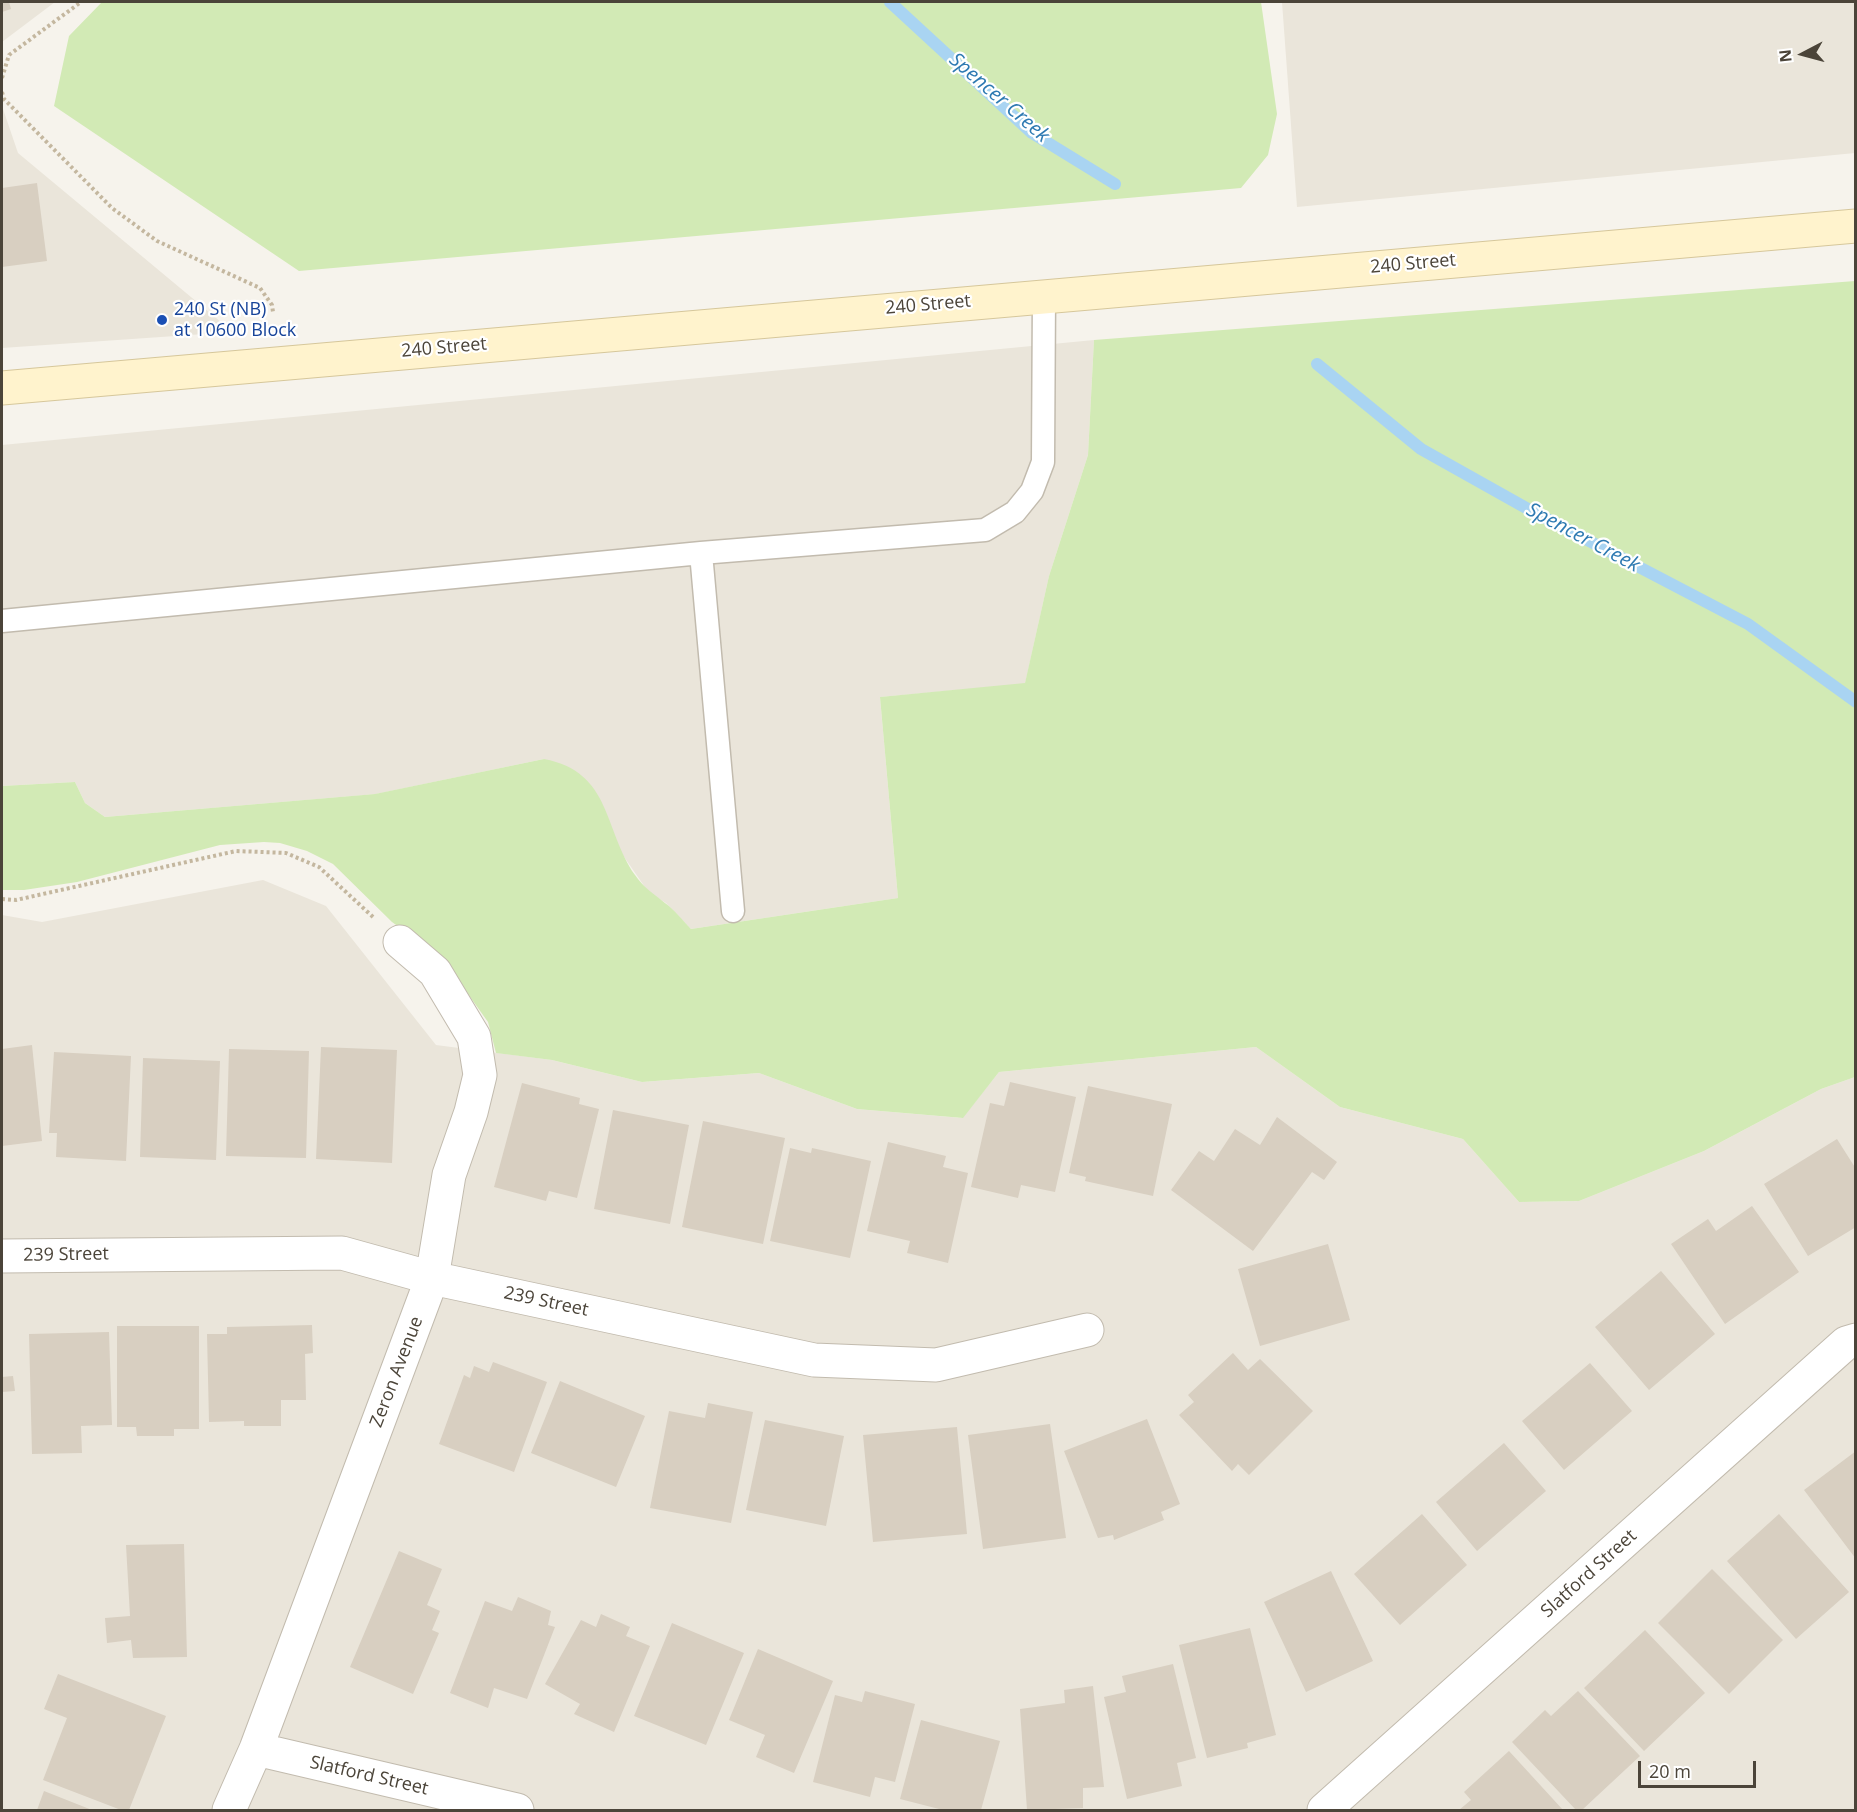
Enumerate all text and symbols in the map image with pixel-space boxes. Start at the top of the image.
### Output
north arrow [1773,24,1833,84]
water label: Spencer Creek [944,48,1054,148]
text: N [1773,48,1797,64]
street label: 240 Street [1369,250,1457,278]
street label: 240 Street [884,291,972,319]
place label: 240 St (NB) at 10600 Block [174,299,296,342]
marker: 240 St (NB) at 10600 Block [155,313,169,327]
street label: 240 Street [400,334,488,362]
water label: Spencer Creek [1522,498,1644,578]
street label: 239 Street [23,1243,109,1267]
street label: 239 Street [502,1283,590,1321]
street label: Zeron Avenue [366,1314,428,1430]
street label: Slatford Street [1537,1525,1641,1623]
scale bar [1641,1749,1760,1787]
street label: Slatford Street [308,1752,430,1800]
text: 20 m [1649,1759,1691,1783]

